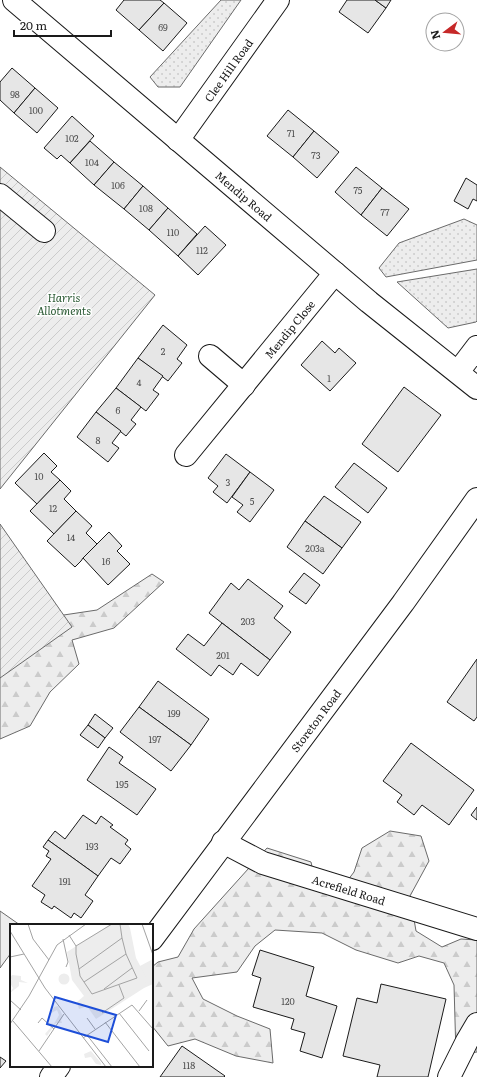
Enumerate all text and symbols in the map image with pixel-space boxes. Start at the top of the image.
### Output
scale bar [14,12,111,38]
north arrow [425,12,465,52]
text: 20 m [20,16,47,34]
house number: 69 [158,20,168,34]
text: N [425,28,443,42]
street label: Clee Hill Road [200,35,256,105]
house number: 98 [10,87,20,101]
house number: 100 [29,103,43,117]
house number: 71 [287,126,295,140]
house number: 102 [65,131,79,145]
house number: 73 [311,148,321,162]
house number: 104 [85,155,99,169]
street label: Mendip Road [212,167,276,225]
house number: 106 [111,178,125,192]
house number: 75 [354,183,363,197]
house number: 108 [139,201,153,215]
house number: 77 [380,205,390,219]
house number: 110 [167,225,179,239]
house number: 112 [196,243,208,257]
park label: Harris Allotments [37,289,91,318]
street label: Mendip Close [261,296,318,361]
house number: 2 [161,344,166,358]
house number: 1 [327,371,331,385]
house number: 4 [137,375,142,389]
house number: 6 [116,403,121,417]
house number: 8 [96,433,101,447]
house number: 10 [35,469,43,483]
house number: 3 [226,475,231,489]
house number: 5 [250,494,255,508]
house number: 12 [49,501,58,515]
house number: 14 [67,530,75,544]
house number: 203a [305,541,325,555]
house number: 16 [102,554,110,568]
house number: 203 [241,614,255,628]
house number: 201 [216,648,230,662]
street label: Storeton Road [287,685,344,755]
house number: 199 [167,706,181,720]
house number: 197 [149,732,162,746]
house number: 195 [116,777,129,791]
house number: 193 [85,839,99,853]
street label: Acrefield Road [310,871,388,908]
house number: 191 [59,874,71,888]
inset map [10,924,153,1067]
house number: 120 [281,994,295,1008]
house number: 118 [183,1058,195,1072]

